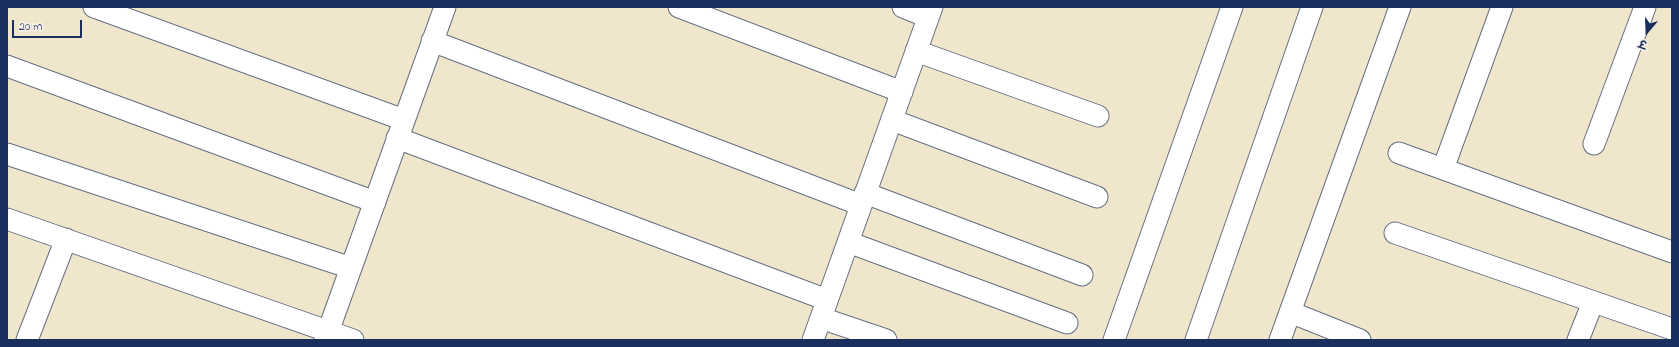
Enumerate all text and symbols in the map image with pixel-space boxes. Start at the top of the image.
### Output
scale bar [14,12,84,38]
north arrow [1627,12,1667,52]
text: 20 m [19,18,42,36]
text: उ [1637,35,1649,52]

